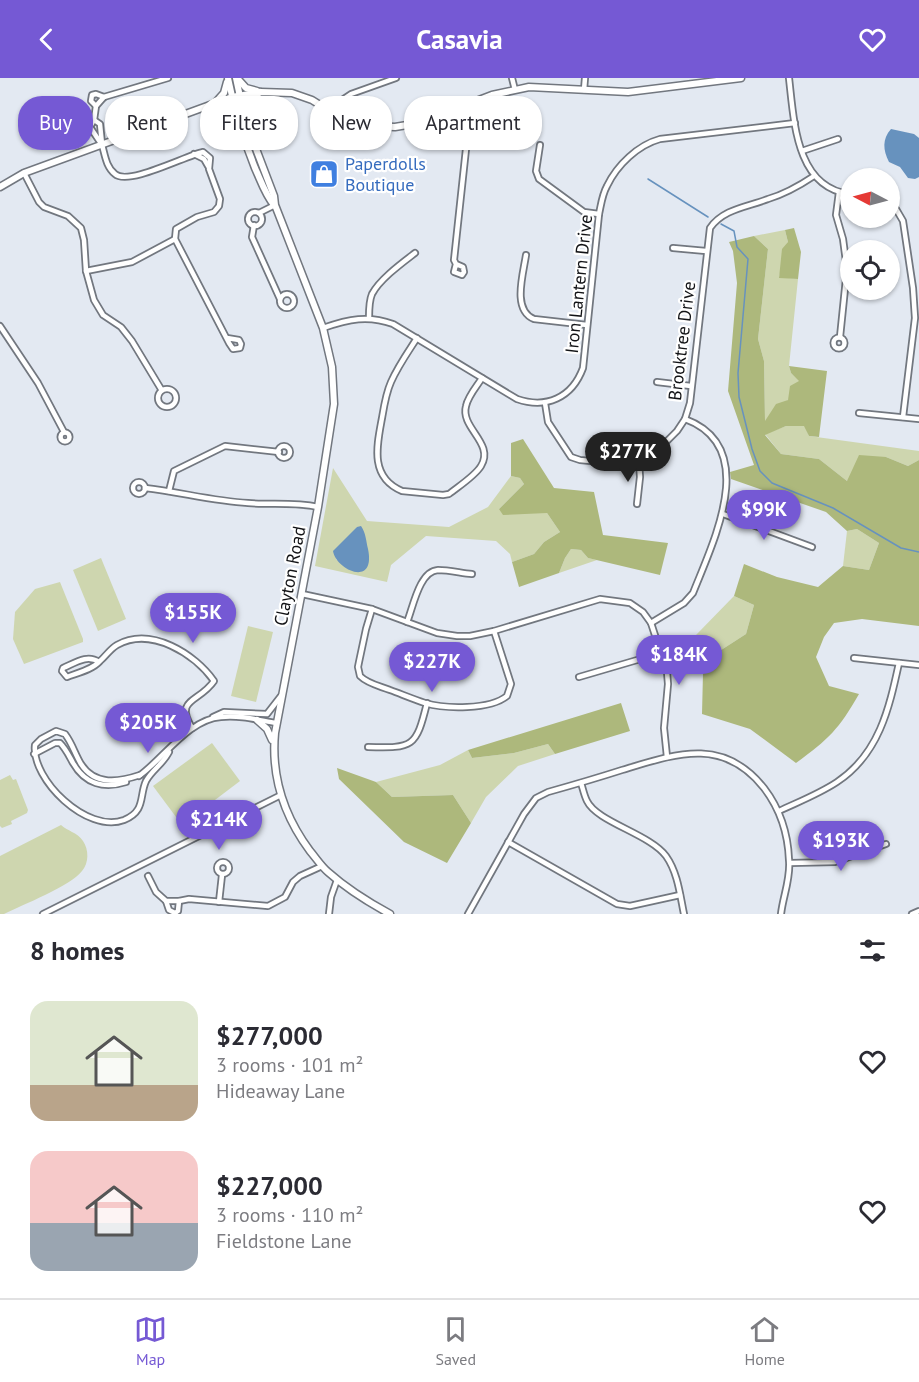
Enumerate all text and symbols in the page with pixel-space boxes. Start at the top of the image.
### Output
text: Casavia [416,22,503,56]
icon: back [30,23,63,56]
icon: heart [856,23,889,56]
chip: Buy [18,96,93,150]
chip: Rent [105,96,188,150]
chip: Filters [200,96,298,150]
chip: New [310,96,392,150]
chip: Apartment [404,96,542,150]
place label: Paperdolls Boutique [345,152,426,196]
shop icon: Paperdolls Boutique [308,158,340,190]
north arrow [840,168,900,228]
map controls [840,168,900,300]
street label: Iron Lantern Drive [560,213,597,355]
button: locate [840,240,900,300]
street label: Brooktree Drive [663,280,700,402]
pin: $277K [586,432,670,483]
text: $277K [599,438,657,464]
pin: $99K [728,490,800,541]
text: $99K [741,496,787,522]
street label: Clayton Road [269,524,310,628]
pin: $155K [151,593,235,644]
text: $155K [164,599,222,625]
pin: $184K [637,635,721,686]
text: $184K [650,641,708,667]
pin: $227K [390,642,474,693]
text: $227K [403,648,461,674]
pin: $205K [106,703,190,754]
text: $205K [119,709,177,735]
pin: $214K [177,800,261,851]
text: $214K [190,806,248,832]
pin: $193K [799,821,883,872]
text: $193K [812,827,870,853]
text: 8 homes [30,934,125,967]
icon: filters [856,934,889,967]
text: $277,000 [216,1019,323,1052]
icon: home [78,1025,150,1097]
icon: heart [856,1045,889,1078]
text: 3 rooms · 101 m² [216,1052,363,1078]
text: Hideaway Lane [216,1078,345,1104]
text: $227,000 [216,1169,323,1202]
icon: home [78,1175,150,1247]
icon: heart [856,1195,889,1228]
text: 3 rooms · 110 m² [216,1202,363,1228]
text: Fieldstone Lane [216,1228,352,1254]
tab: Map [134,1313,167,1369]
tab: Saved [435,1313,476,1369]
tab: Home [744,1313,785,1369]

